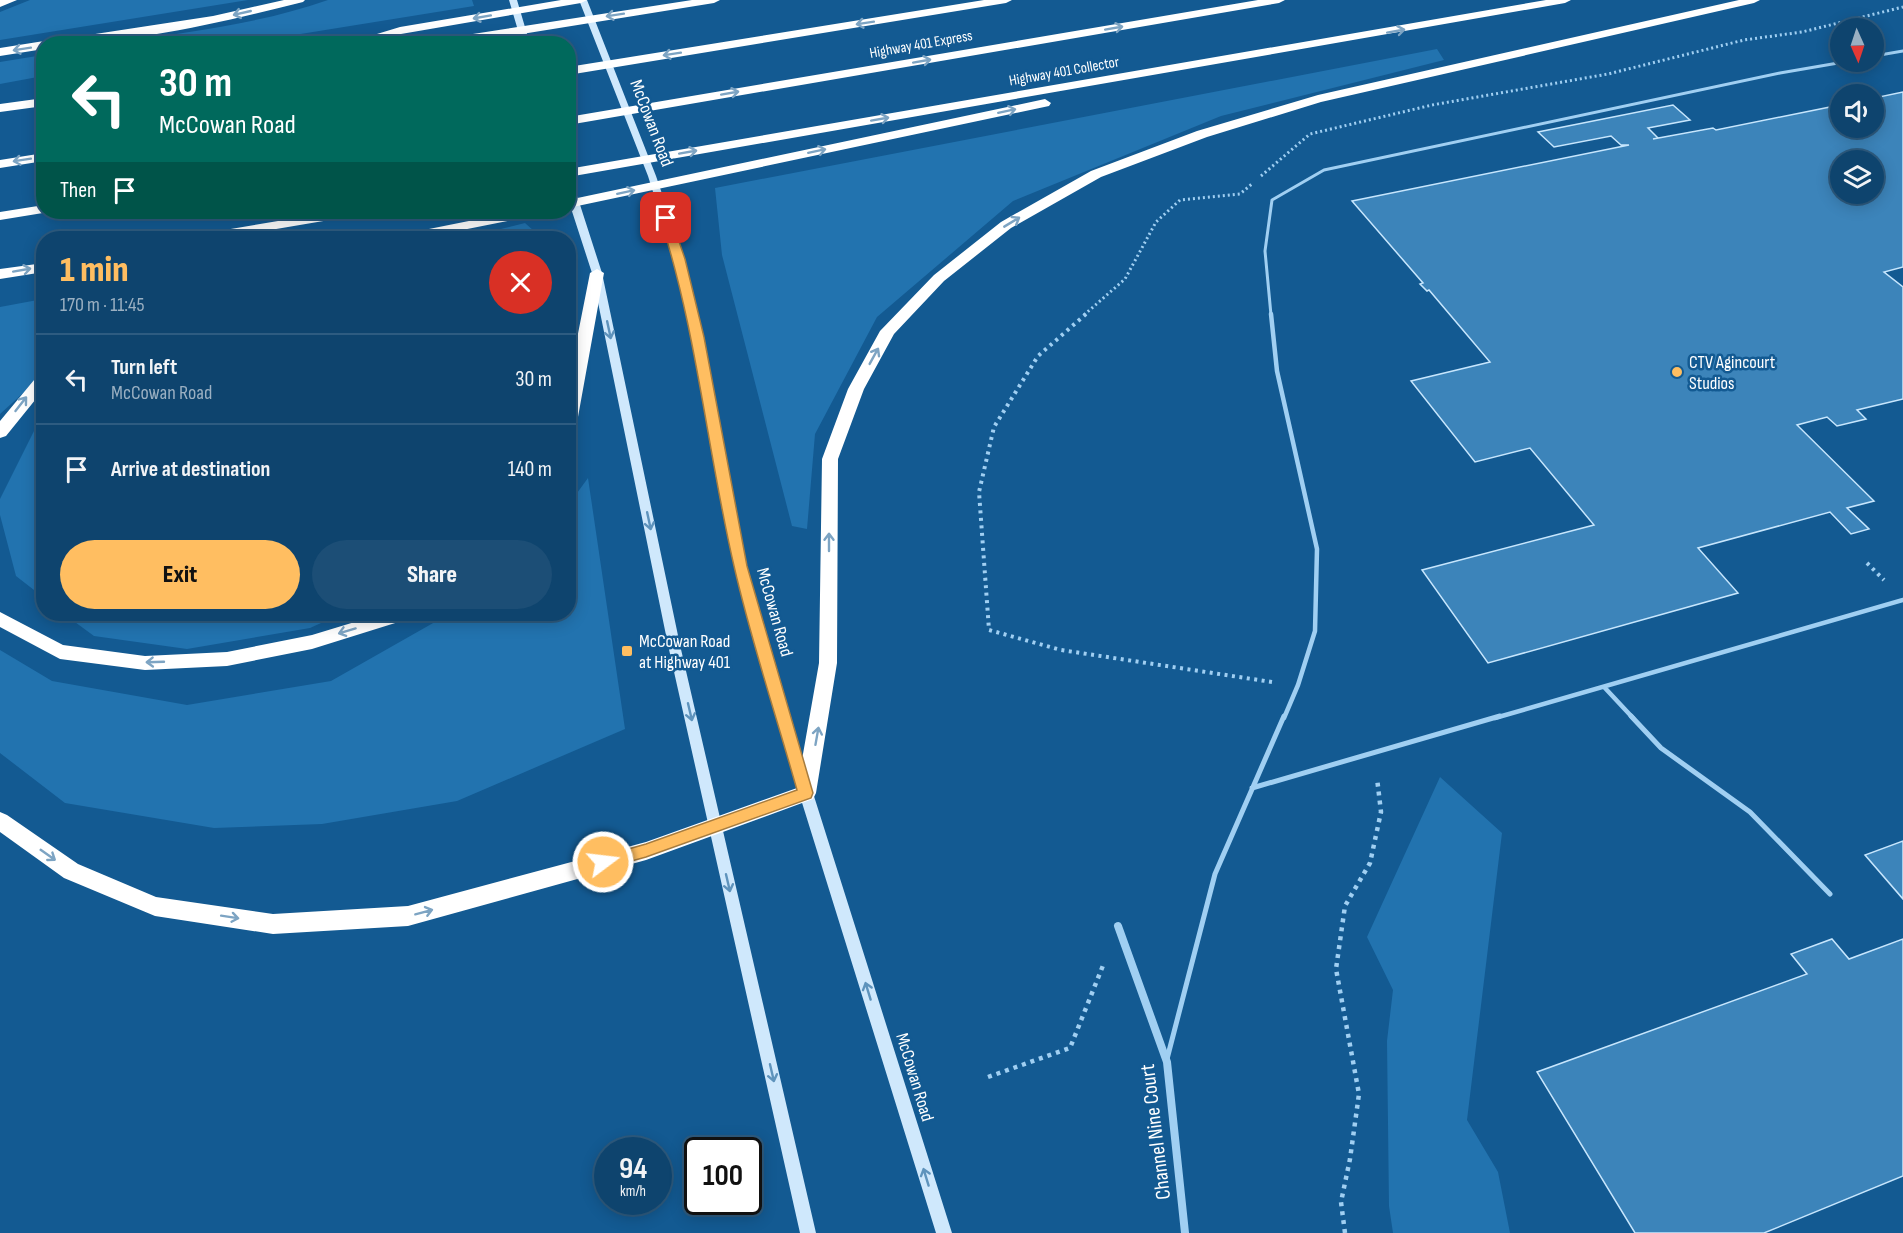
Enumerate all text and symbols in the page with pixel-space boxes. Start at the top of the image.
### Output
one-way arrow [233,8,252,19]
one-way arrow [606,10,625,21]
one-way arrow [473,12,492,23]
one-way arrow [856,17,875,28]
north arrow [1830,18,1884,72]
map controls [1830,18,1884,204]
one-way arrow [1104,22,1124,33]
one-way arrow [1385,25,1405,36]
street label: Highway 401 Express [868,26,974,63]
one-way arrow [12,43,32,54]
one-way arrow [663,49,683,60]
street label: Highway 401 Collector [1008,52,1121,91]
one-way arrow [912,55,931,66]
text: 30 m [159,58,232,109]
icon: left [60,60,138,138]
street label: McCowan Road [625,77,678,170]
button: sound [1830,84,1884,138]
one-way arrow [719,88,739,99]
one-way arrow [997,105,1017,116]
text: McCowan Road [159,109,296,141]
one-way arrow [870,114,890,125]
one-way arrow [807,145,826,157]
one-way arrow [678,146,698,157]
button: layers [1830,150,1884,204]
one-way arrow [12,155,32,166]
icon: arrive [108,174,141,207]
text: Then [60,177,96,204]
one-way arrow [616,185,635,197]
pin [640,192,691,243]
icon: arrive [649,201,682,234]
one-way arrow [1003,215,1020,227]
text: 1 min [60,249,128,292]
button: close [489,251,552,314]
one-way arrow [11,265,31,276]
text: 170 m · 11:45 [60,293,144,317]
one-way arrow [603,321,615,340]
one-way arrow [869,348,880,366]
place label: CTV Agincourt Studios [1689,352,1776,394]
text: Turn left [111,354,177,381]
icon: left [60,363,93,396]
marker: CTV Agincourt Studios [1670,365,1684,379]
text: 30 m [515,366,552,393]
text: McCowan Road [111,381,212,405]
one-way arrow [15,397,28,413]
icon: arrive [60,453,93,486]
text: Arrive at destination [111,456,270,483]
text: 140 m [508,456,552,483]
one-way arrow [643,512,655,531]
one-way arrow [823,532,835,552]
button: Exit [60,540,300,609]
button: Share [312,540,552,609]
street label: McCowan Road [752,565,797,659]
one-way arrow [338,626,357,637]
place label: McCowan Road at Highway 401 [639,631,731,673]
marker: McCowan Road at Highway 401 [620,644,634,658]
one-way arrow [146,657,166,668]
one-way arrow [684,702,696,721]
one-way arrow [812,727,823,746]
position arrow [571,830,635,894]
one-way arrow [39,849,55,861]
one-way arrow [723,873,735,892]
one-way arrow [414,905,433,917]
one-way arrow [220,912,239,923]
one-way arrow [862,982,873,1001]
street label: McCowan Road [891,1030,938,1124]
one-way arrow [766,1063,778,1082]
street label: Channel Nine Court [1135,1063,1176,1201]
speed limit sign: 100 [684,1137,762,1215]
text: 94 [619,1151,647,1187]
one-way arrow [920,1168,931,1187]
text: km/h [620,1182,646,1201]

